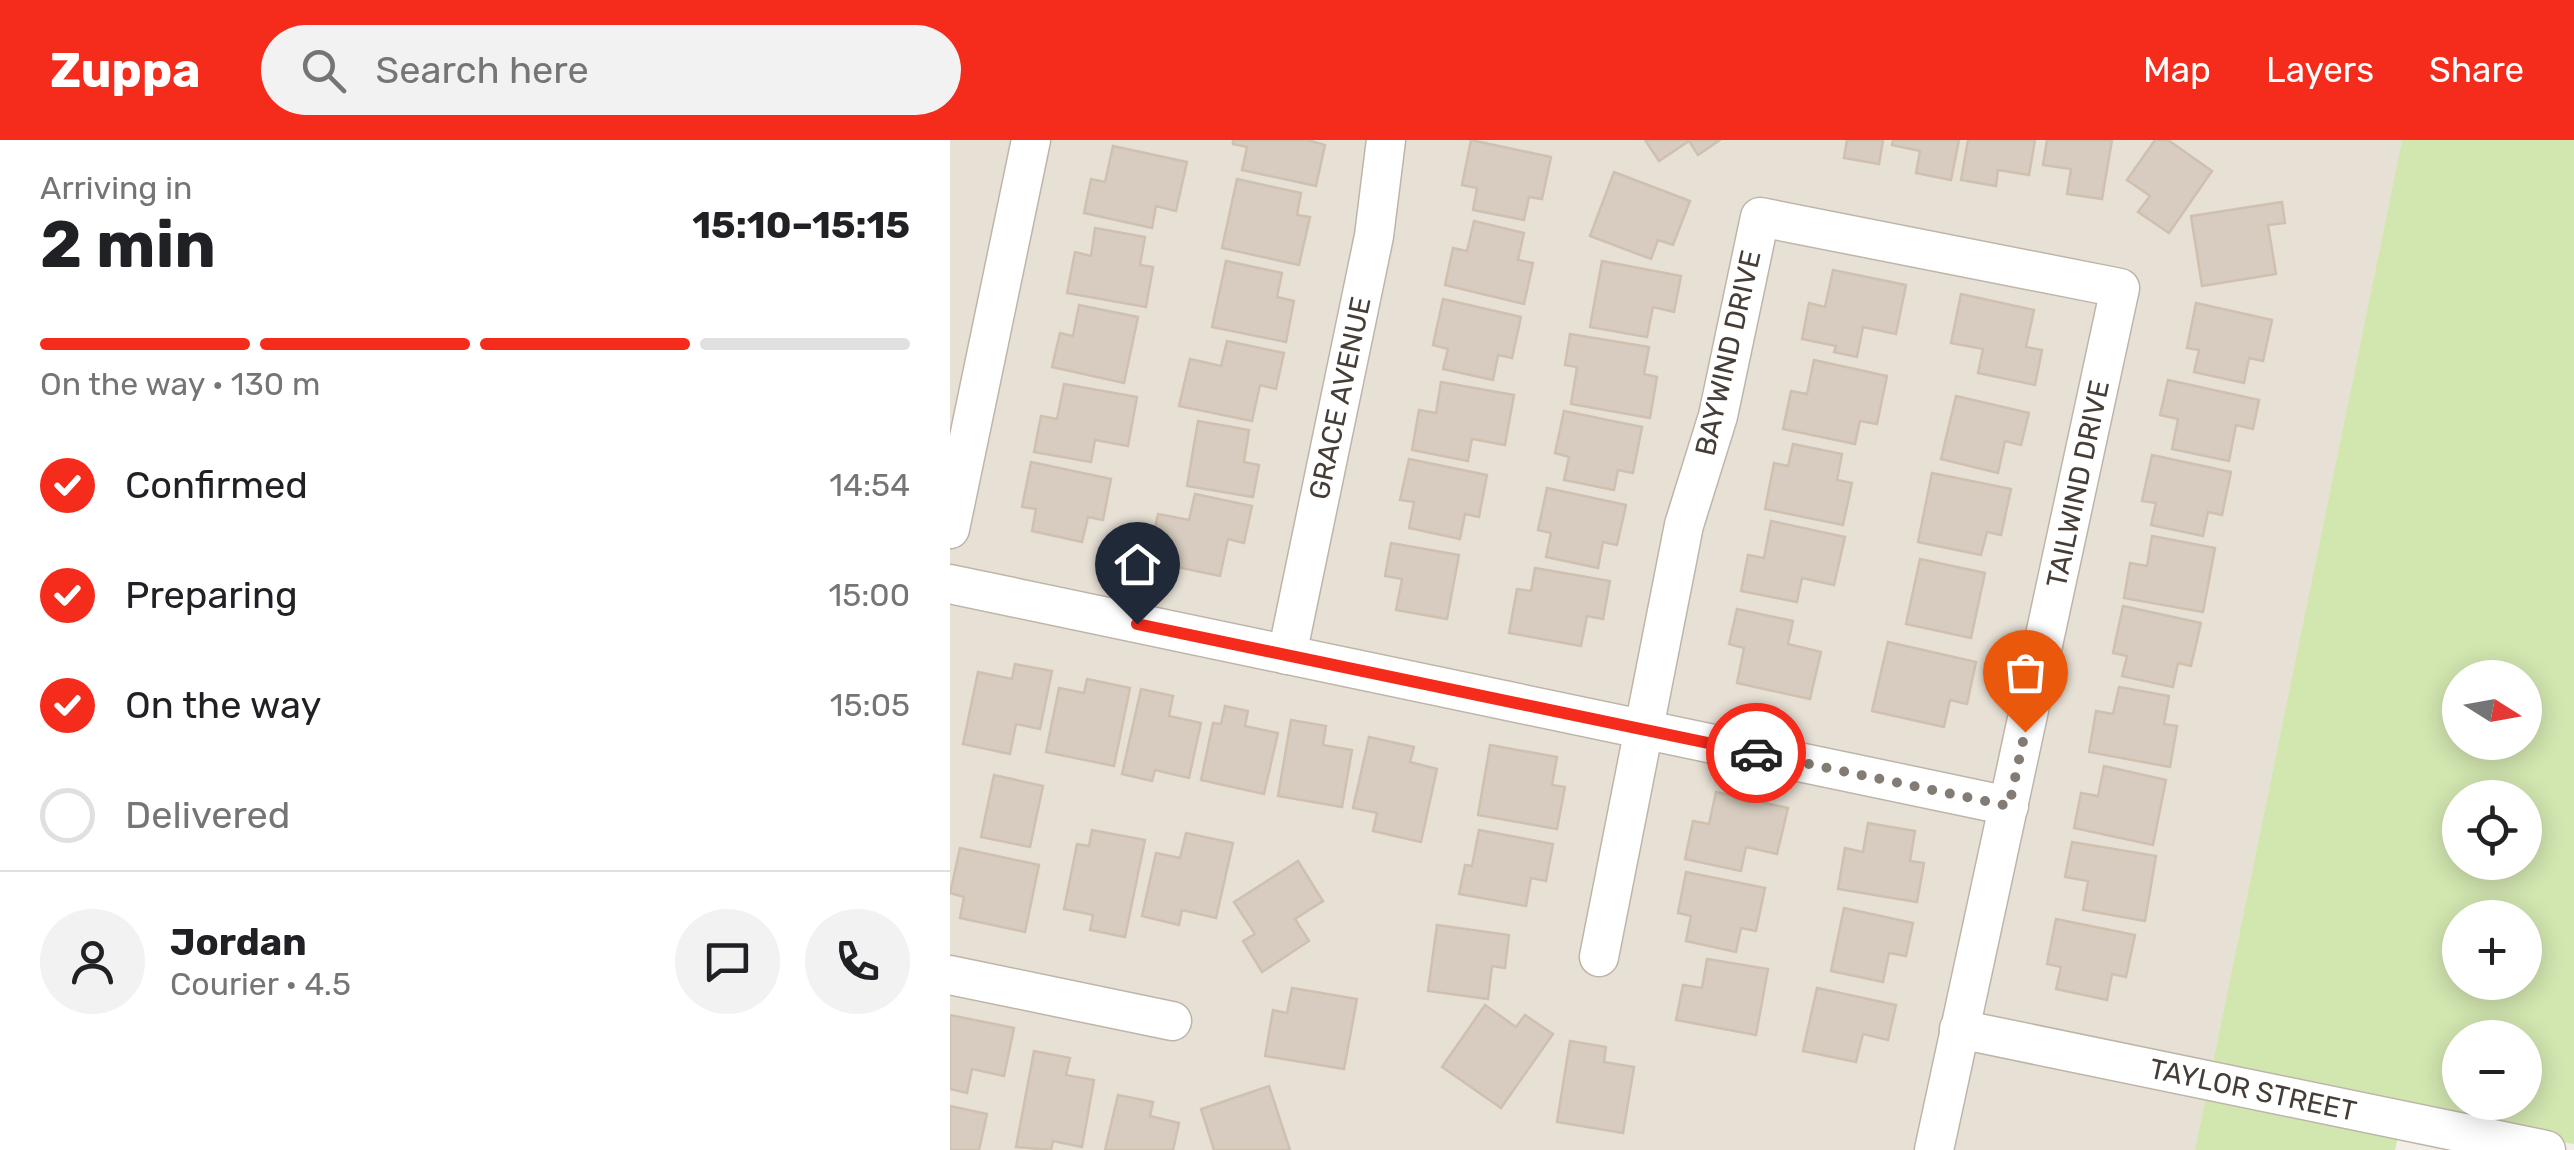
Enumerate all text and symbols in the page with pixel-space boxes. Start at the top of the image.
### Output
search box [261,25,961,115]
text: Zuppa [50,42,201,99]
icon: search [296,43,351,98]
text: Search here [376,47,589,93]
text: Map [2143,49,2211,91]
text: Layers [2266,49,2374,91]
text: Share [2429,49,2524,91]
text: Arriving in [40,169,192,207]
text: 15:10–15:15 [692,202,910,248]
text: 2 min [40,206,216,283]
street label: BAYWIND DRIVE [1688,247,1768,459]
street label: GRACE AVENUE [1302,294,1378,502]
text: On the way · 130 m [40,365,320,403]
street label: TAILWIND DRIVE [2040,377,2116,591]
icon: check [40,458,95,513]
text: Confirmed [125,462,308,508]
text: 14:54 [829,466,910,504]
pin [1095,522,1180,625]
icon: home [1110,537,1165,592]
icon: check [40,568,95,623]
text: Preparing [125,572,298,618]
text: 15:00 [828,576,910,614]
pin [1983,630,2068,733]
icon: bag [1998,645,2053,700]
north arrow [2442,660,2542,760]
map controls [2442,660,2542,1120]
icon: check [40,678,95,733]
text: On the way [125,682,321,728]
text: 15:05 [830,686,910,724]
courier [1706,703,1806,803]
icon: car [1729,726,1784,781]
button: locate [2442,780,2542,880]
text: Delivered [125,792,290,838]
button: + [2442,900,2542,1000]
button: person [40,909,145,1014]
button: chat [675,909,780,1014]
button: phone [805,909,910,1014]
text: Jordan [170,919,307,965]
text: Courier · 4.5 [170,965,351,1003]
button: − [2442,1020,2542,1120]
street label: TAYLOR STREET [2147,1052,2359,1128]

